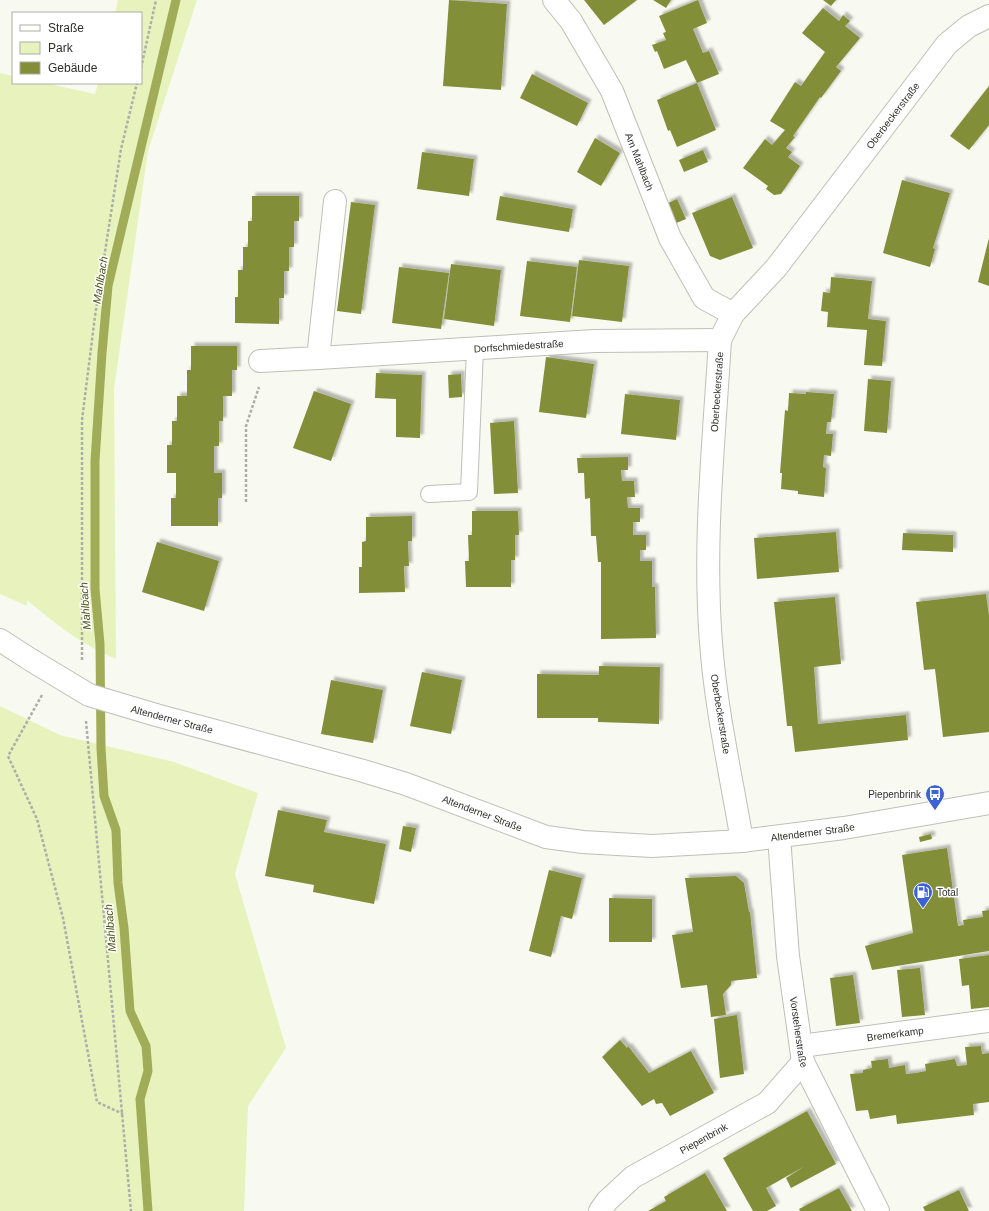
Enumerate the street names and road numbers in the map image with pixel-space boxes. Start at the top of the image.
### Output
street label: Oberbeckerstraße [864,80,922,151]
street label: Am Mahlbach [623,131,656,192]
street label: Dorfschmiedestraße [473,338,564,354]
street label: Oberbeckerstraße [709,351,725,432]
street label: Oberbeckerstraße [709,673,732,755]
street label: Altenderner Straße [130,703,215,736]
street label: Altenderner Straße [441,793,524,834]
street label: Altenderner Straße [770,821,856,843]
street label: Vorsteherstraße [788,996,810,1070]
street label: Bremerkamp [866,1025,925,1043]
street label: Piepenbrink [678,1120,730,1156]

